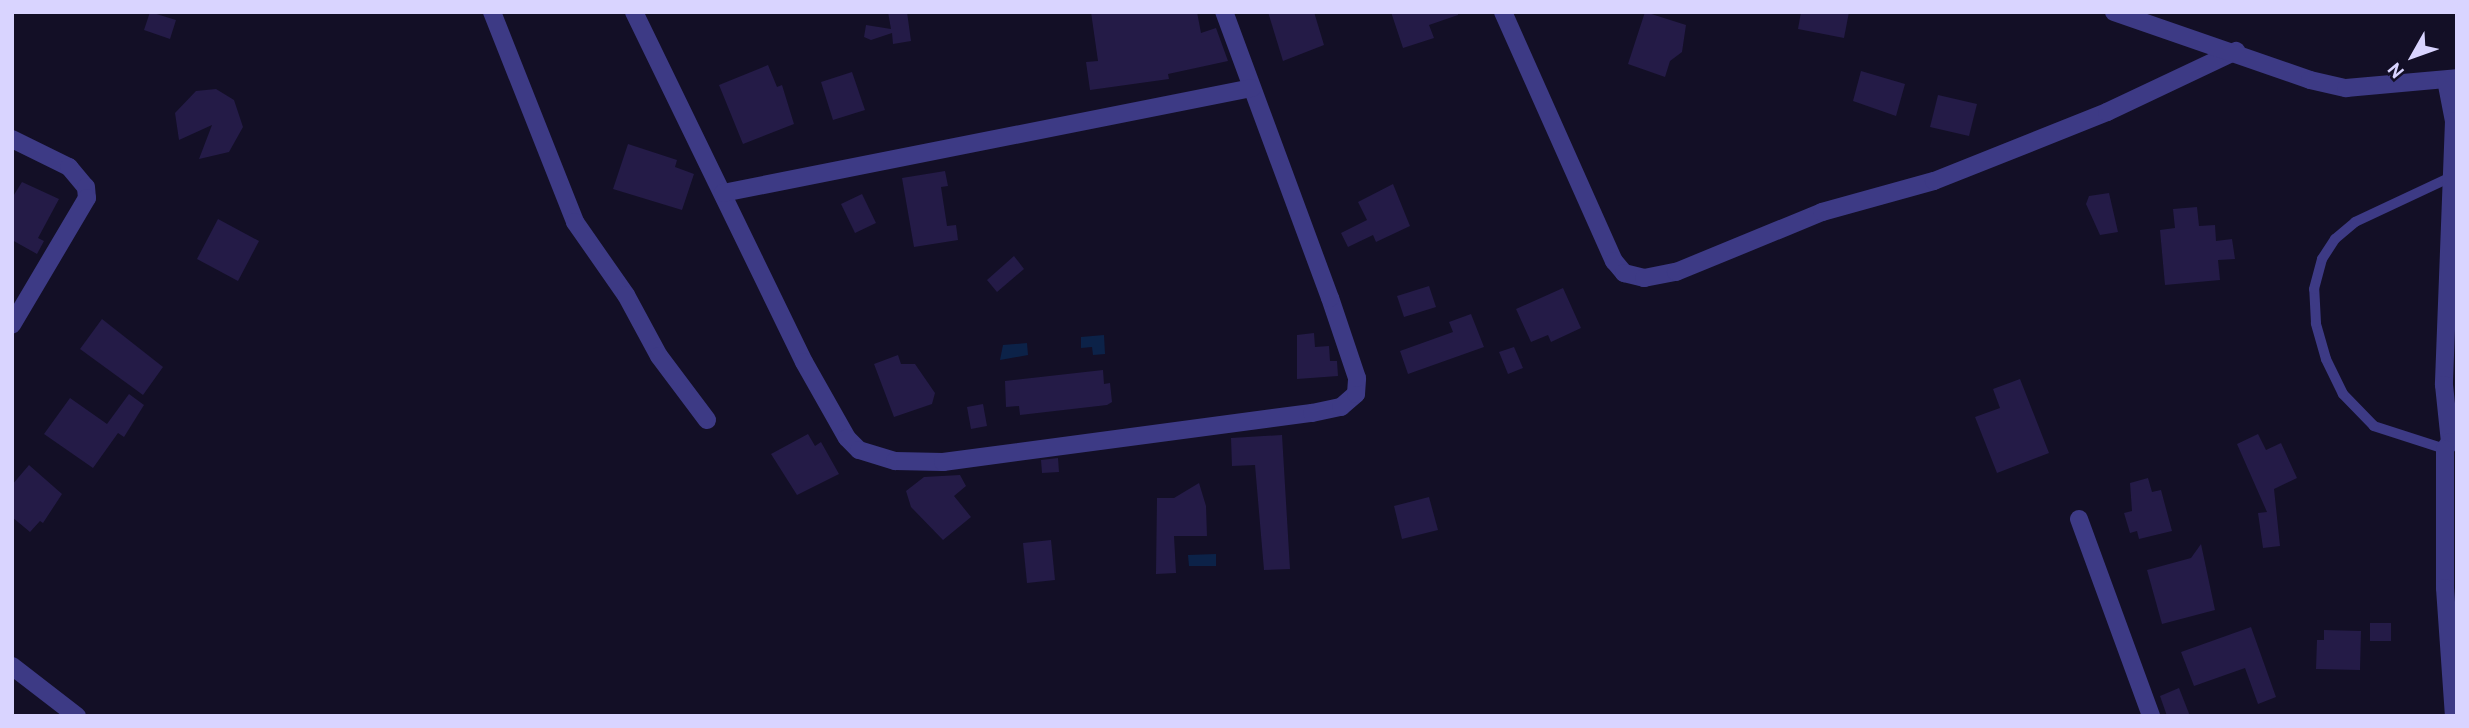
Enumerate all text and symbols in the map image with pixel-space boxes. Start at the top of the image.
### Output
north arrow [2378,21,2448,91]
text: N [2383,57,2410,82]

